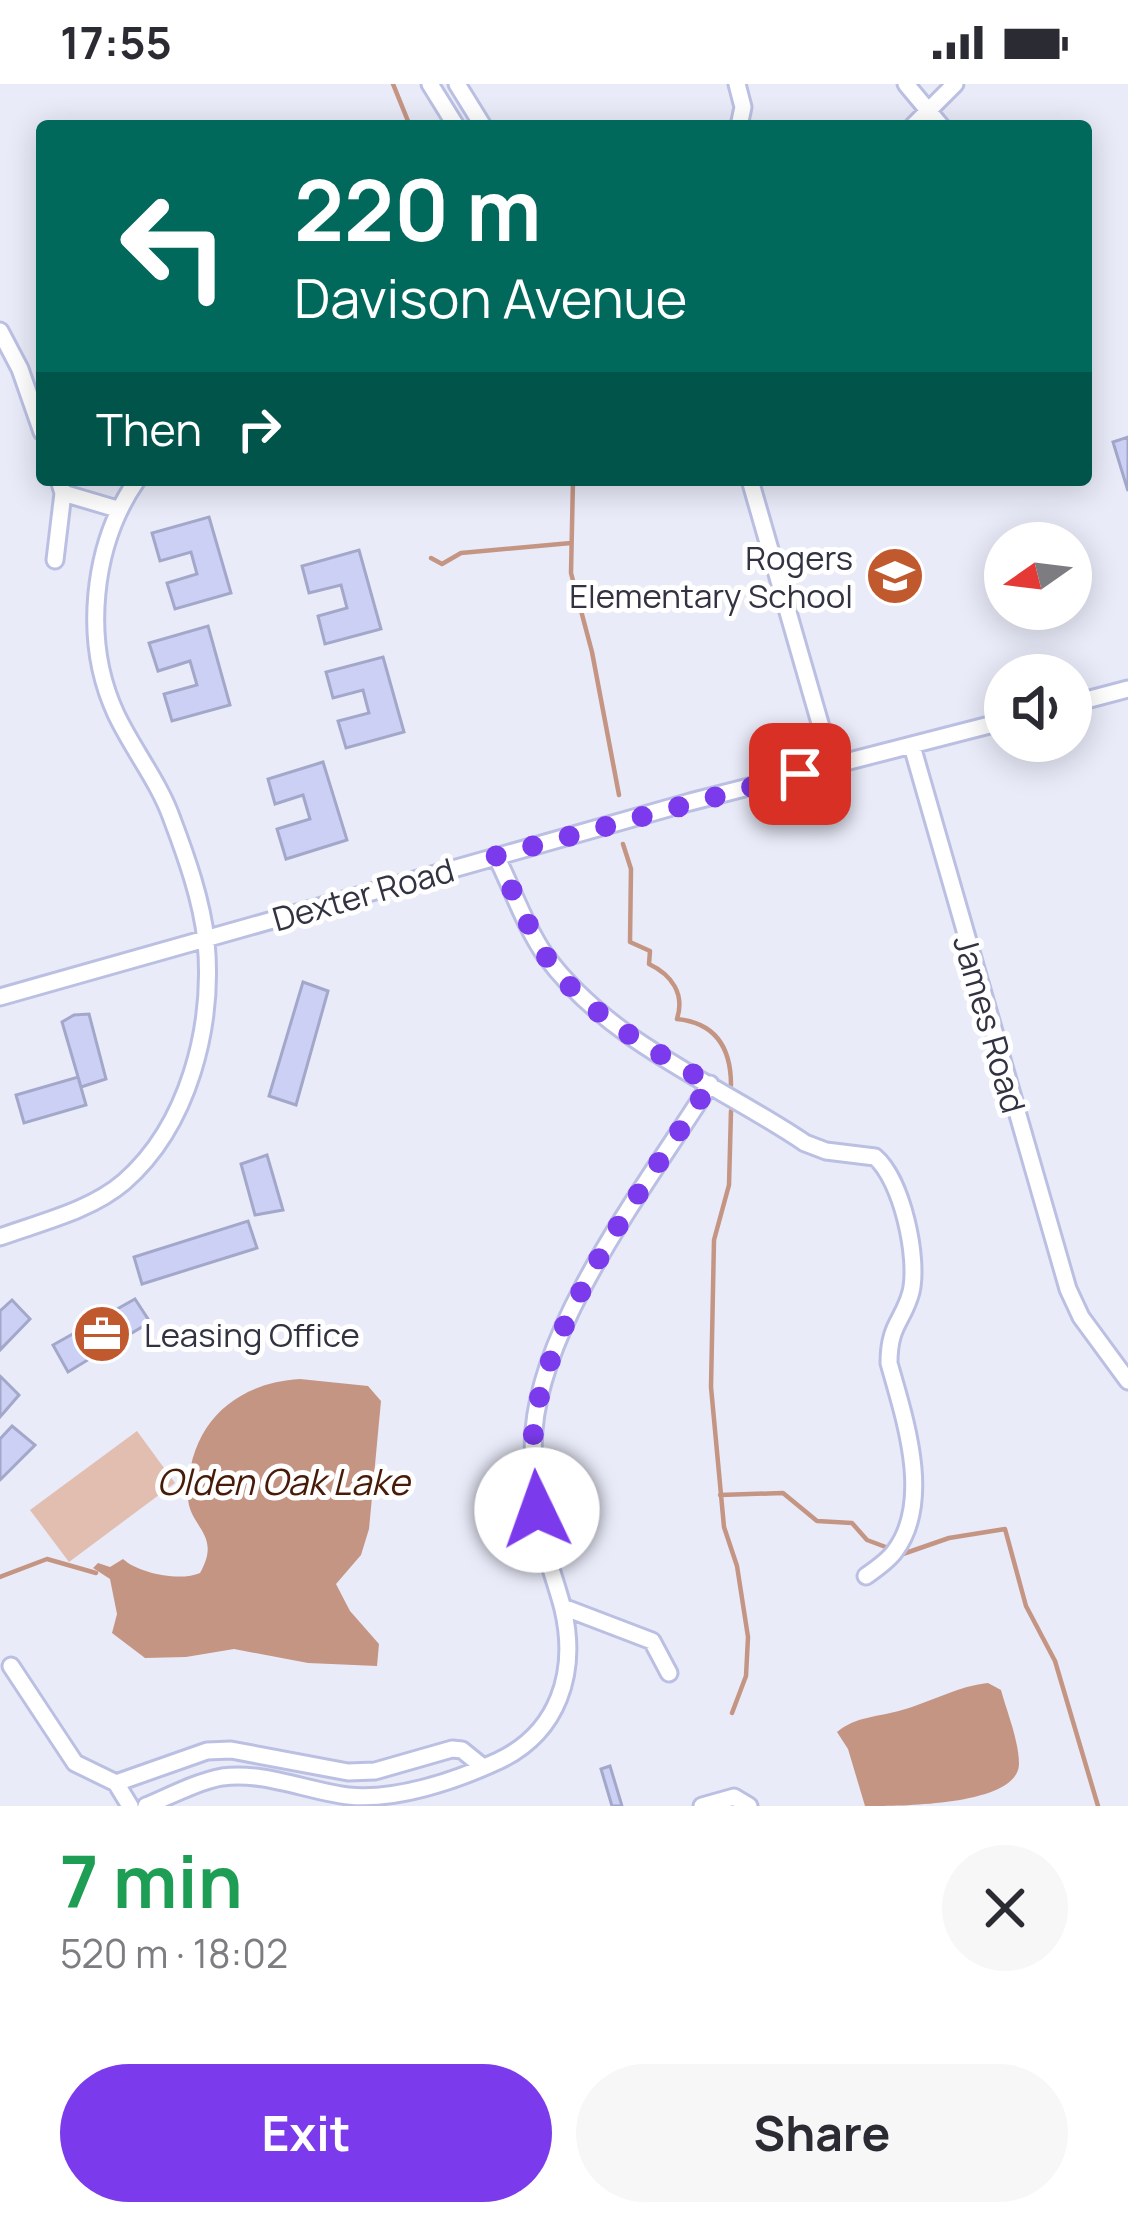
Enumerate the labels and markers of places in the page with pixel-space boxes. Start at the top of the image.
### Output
place label: Rogers Elementary School [569,535,853,618]
school or university icon: Rogers Elementary School [864,545,926,607]
pin [749,723,851,825]
office icon: Leasing Office [71,1303,133,1365]
place label: Leasing Office [144,1312,360,1357]

